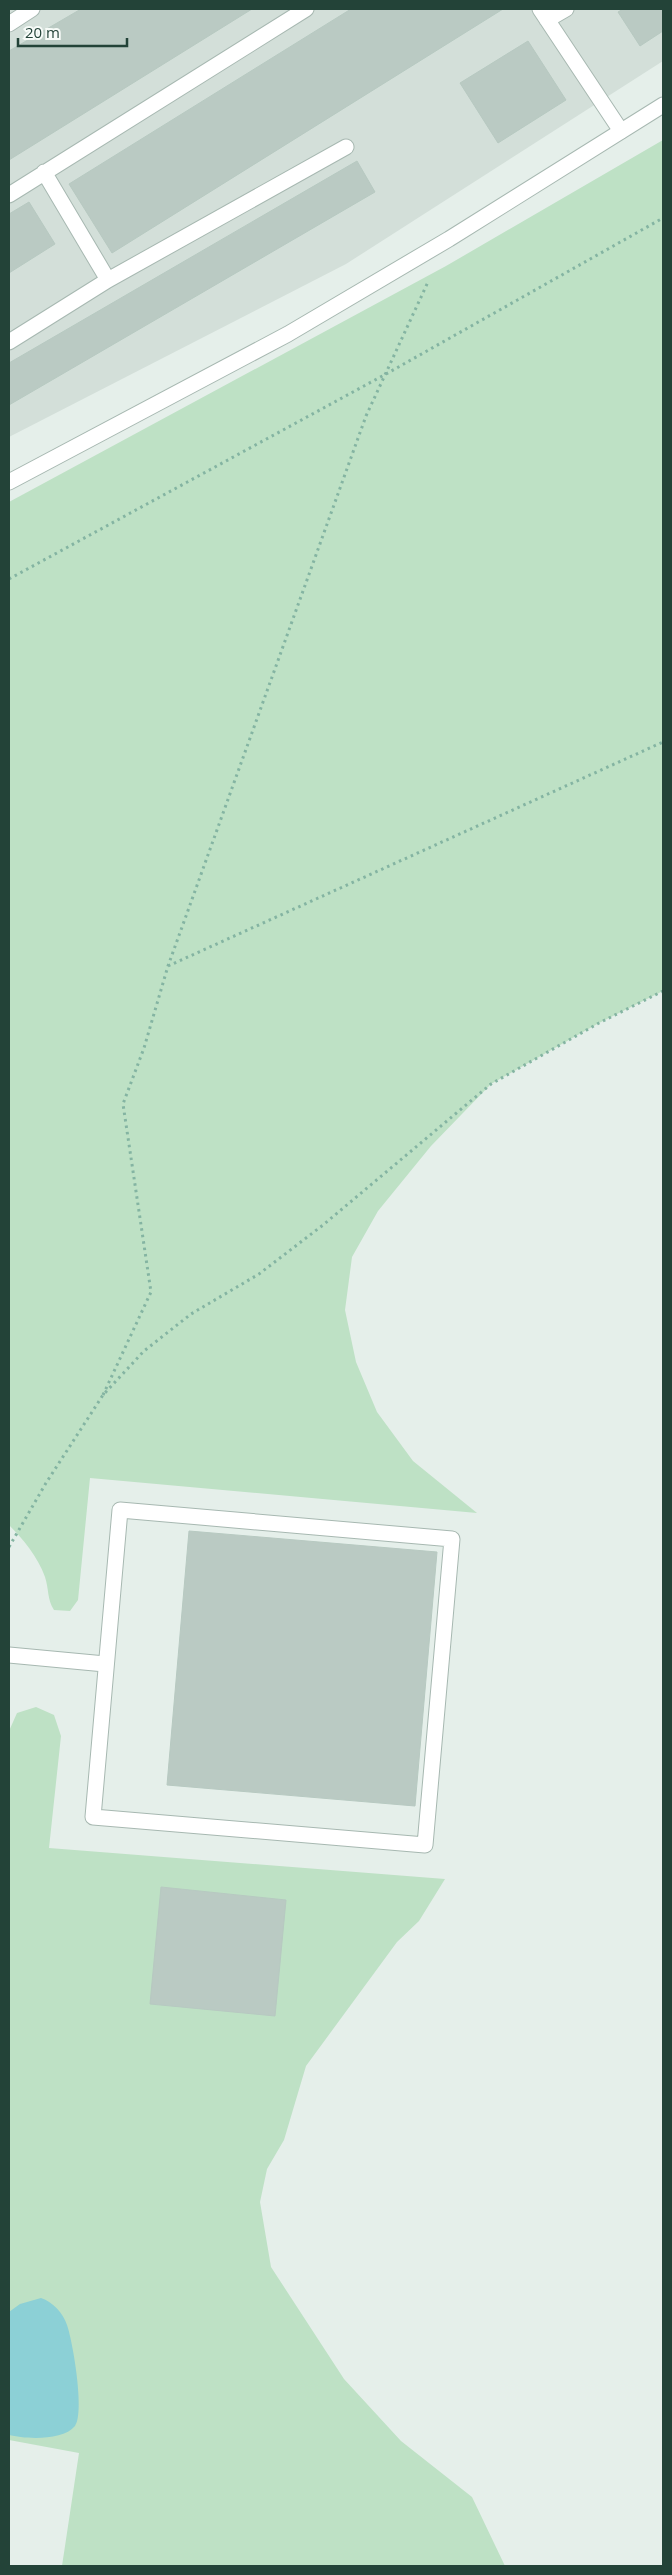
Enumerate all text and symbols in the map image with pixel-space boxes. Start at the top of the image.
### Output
scale bar [18,15,126,47]
text: 20 m [25,22,60,42]

